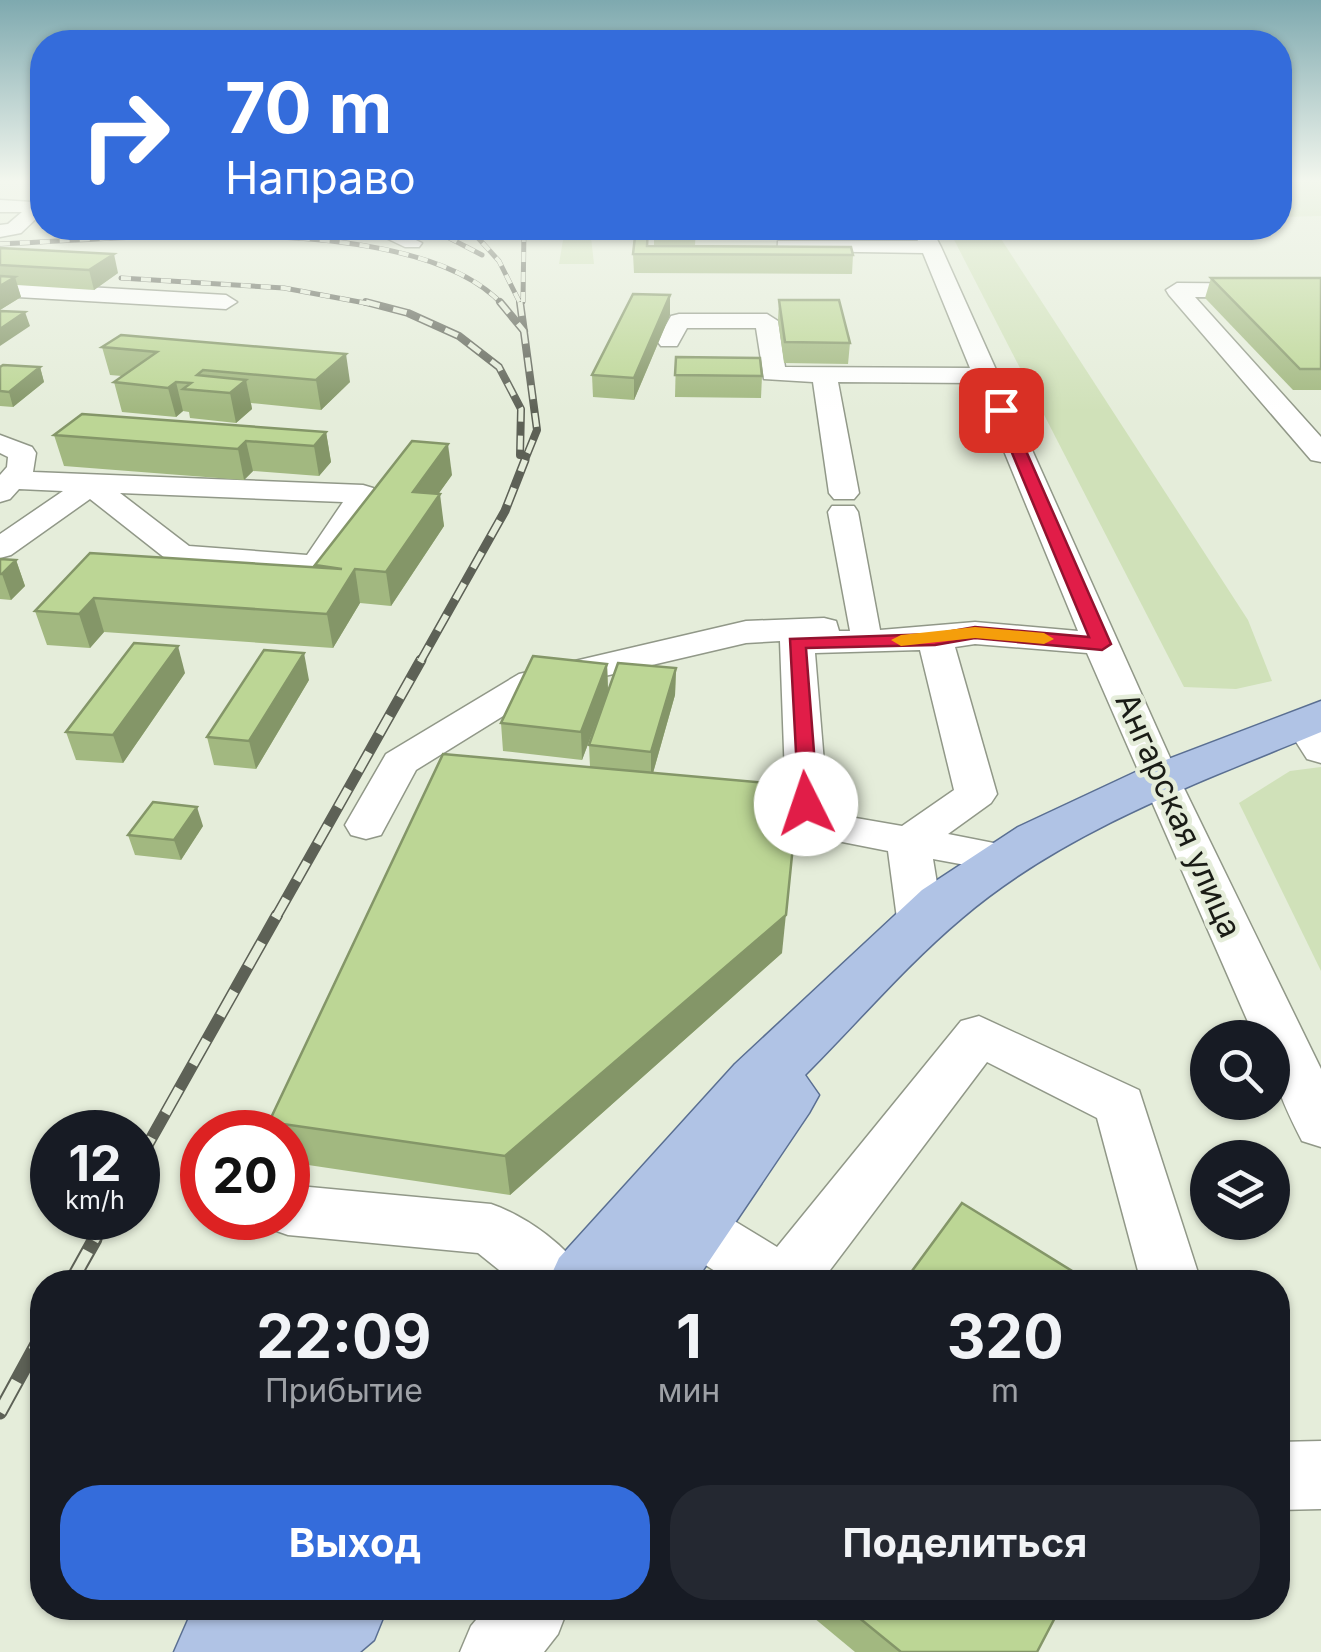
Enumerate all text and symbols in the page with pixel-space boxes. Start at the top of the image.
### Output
text: 70 m [225,65,392,150]
icon: right [60,70,190,200]
text: Направо [225,150,416,205]
pin [959,368,1044,453]
icon: arrive [974,383,1029,438]
street label: Ангарская улица [1108,687,1250,943]
position arrow [754,752,858,856]
map controls [1190,1020,1290,1240]
button: search [1190,1020,1290,1120]
speed limit sign: 20 [180,1110,310,1240]
text: 12 [68,1133,122,1193]
button: layers [1190,1140,1290,1240]
text: km/h [65,1185,125,1215]
text: 22:09 [256,1300,431,1372]
text: 1 [676,1300,702,1372]
text: 320 [947,1300,1064,1372]
text: Прибытие [265,1371,423,1410]
text: мин [658,1371,720,1410]
text: m [991,1371,1019,1410]
button: Выход [60,1485,650,1600]
button: Поделиться [670,1485,1260,1600]

